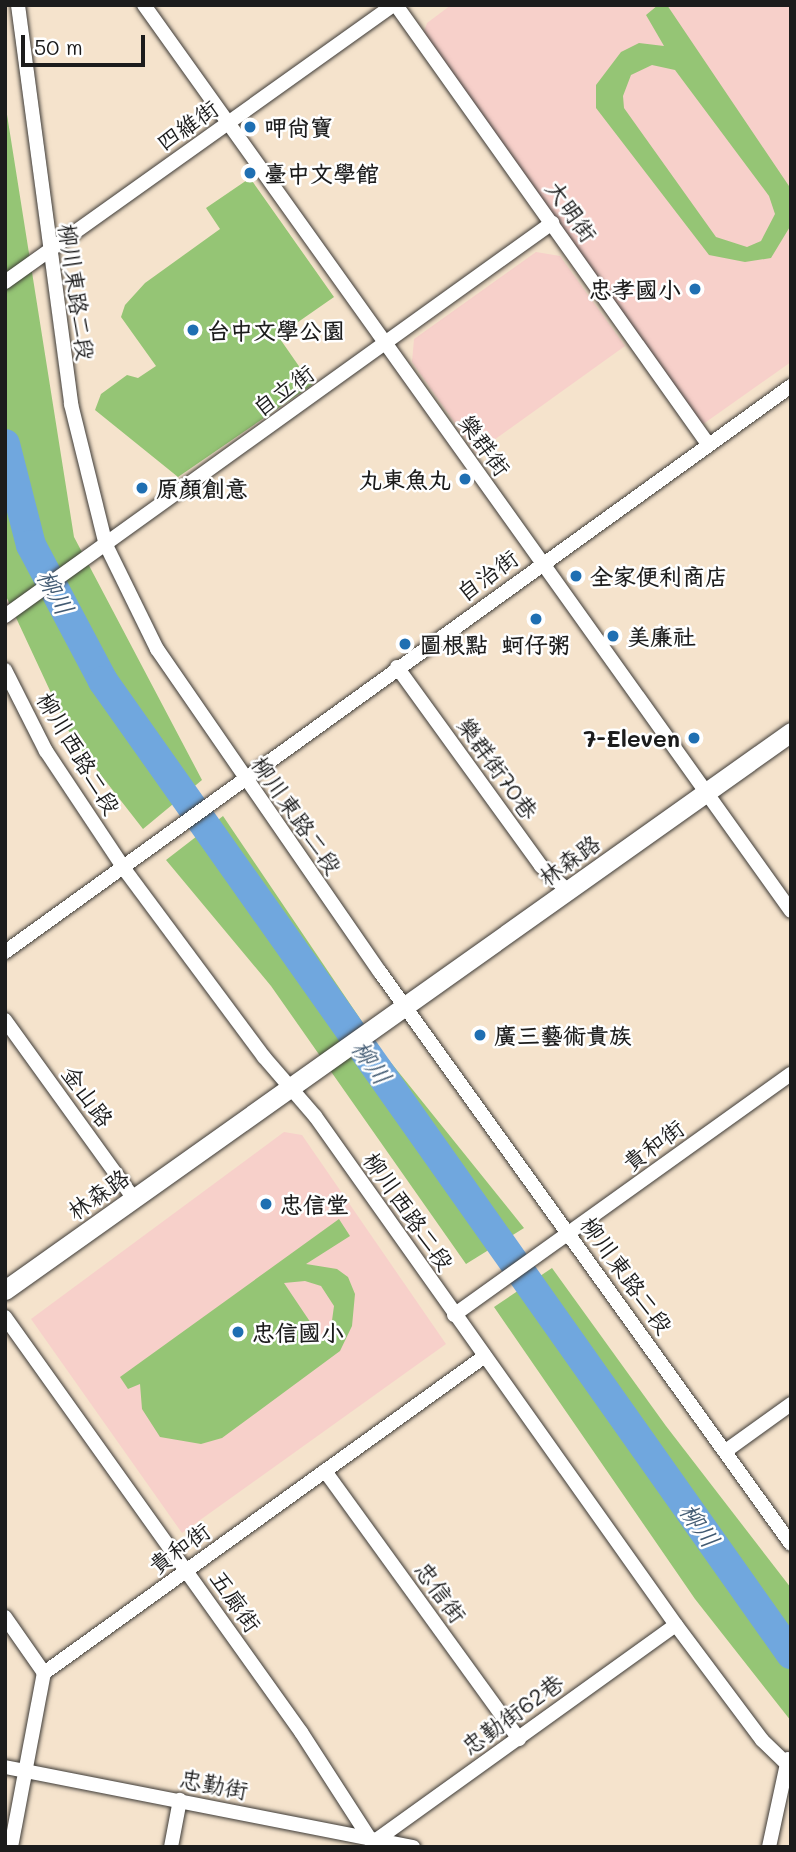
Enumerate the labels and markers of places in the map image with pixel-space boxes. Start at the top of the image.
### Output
place label: 呷尚寶 [264,113,333,141]
marker: 呷尚寶 [242,119,258,135]
place label: 臺中文學館 [264,159,379,187]
marker: 臺中文學館 [242,165,258,181]
place label: 忠孝國小 [589,275,681,303]
marker: 忠孝國小 [687,281,703,297]
place label: 台中文學公園 [207,316,345,344]
marker: 台中文學公園 [185,322,201,338]
place label: 丸東魚丸 [359,465,451,493]
marker: 丸東魚丸 [457,471,473,487]
place label: 原顏創意 [156,474,248,502]
marker: 原顏創意 [134,480,150,496]
place label: 全家便利商店 [590,562,728,590]
marker: 全家便利商店 [568,568,584,584]
marker: 蚵仔粥 [528,611,544,627]
place label: 美廉社 [627,622,696,650]
marker: 美廉社 [605,628,621,644]
place label: 圖根點 [419,630,488,658]
place label: 蚵仔粥 [502,630,570,658]
marker: 圖根點 [397,636,413,652]
place label: 7-Eleven [583,724,680,752]
marker: 7-Eleven [686,730,702,746]
place label: 廣三藝術貴族 [494,1021,632,1049]
marker: 廣三藝術貴族 [472,1027,488,1043]
place label: 忠信堂 [280,1190,349,1218]
marker: 忠信堂 [258,1196,274,1212]
place label: 忠信國小 [252,1318,344,1346]
marker: 忠信國小 [230,1324,246,1340]

